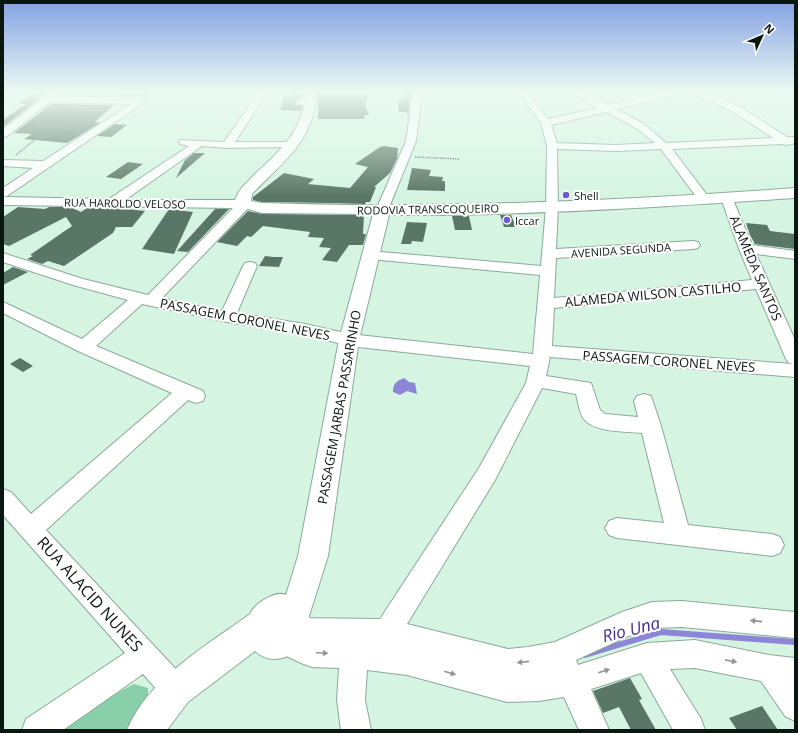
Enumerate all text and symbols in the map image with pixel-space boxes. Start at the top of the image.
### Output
north arrow [742,16,782,56]
text: N [761,20,778,37]
place label: Shell [574,188,599,203]
marker: Shell [561,190,571,200]
street label: RUA HAROLDO VELOSO [64,194,186,212]
street label: RODOVIA TRANSCOQUEIRO [357,200,499,218]
place label: Iccar [515,213,540,228]
street label: ALAMEDA SANTOS [726,213,786,323]
marker: Iccar [502,215,512,225]
street label: AVENIDA SEGUNDA [571,239,672,261]
street label: ALAMEDA WILSON CASTILHO [564,277,742,311]
street label: PASSAGEM CORONEL NEVES [158,294,332,344]
street label: PASSAGEM JARBAS PASSARINHO [313,309,365,505]
street label: PASSAGEM CORONEL NEVES [582,346,756,376]
street label: RUA ALACID NUNES [32,532,148,657]
water label: Rio Una [600,611,663,647]
one-way arrow [750,618,762,624]
one-way arrow [316,650,328,657]
one-way arrow [517,658,529,665]
one-way arrow [725,659,737,665]
one-way arrow [598,668,610,674]
one-way arrow [444,670,456,676]

